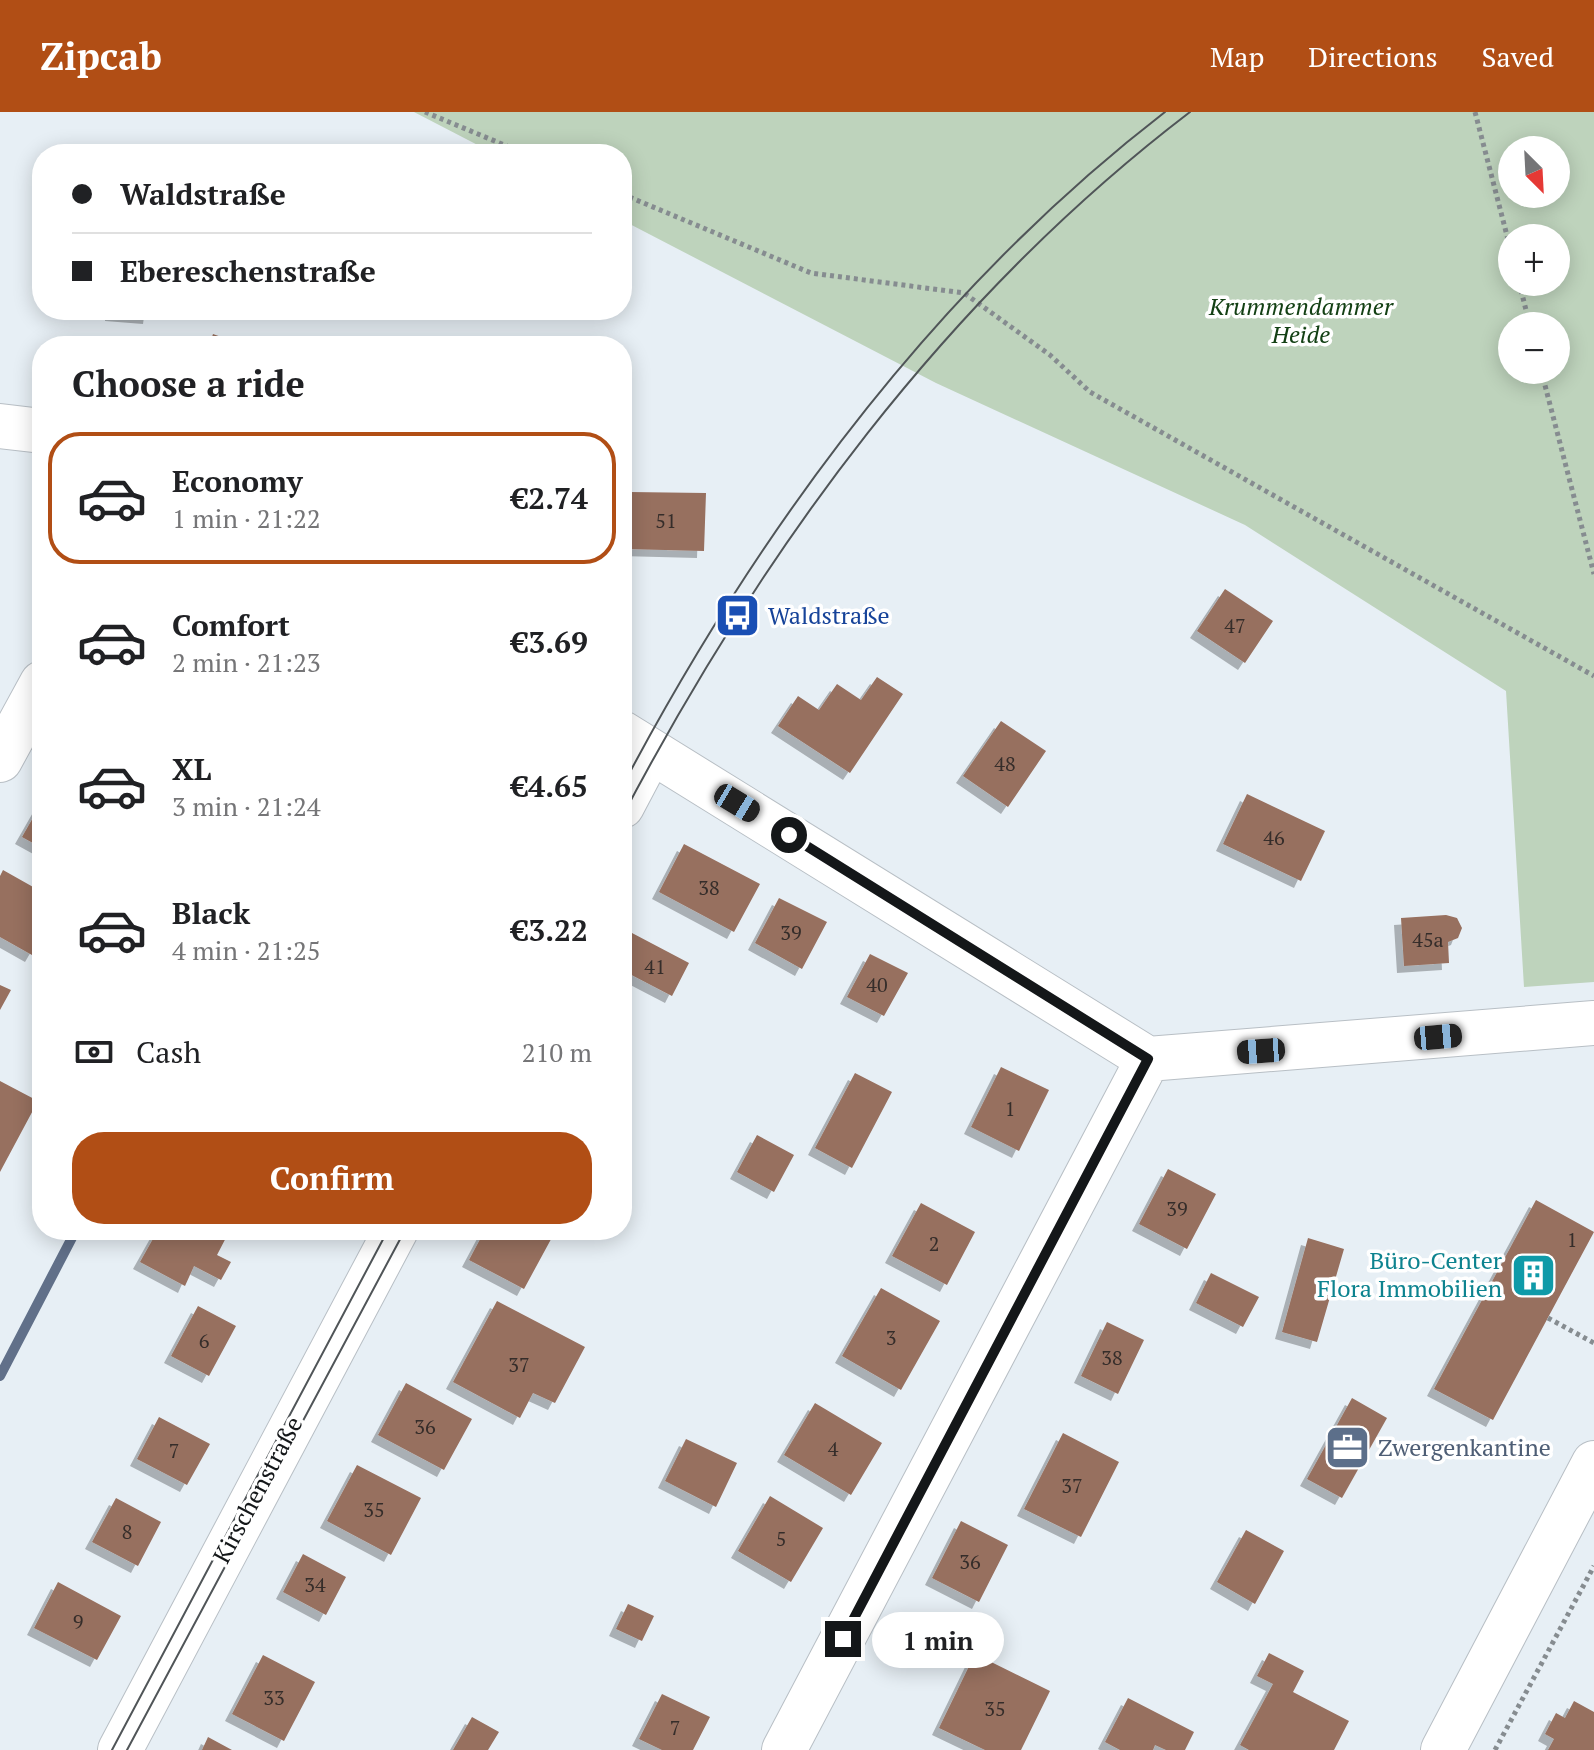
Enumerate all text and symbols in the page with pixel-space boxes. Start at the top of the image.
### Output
text: Zipcab [40,31,162,81]
text: Map [1210,38,1264,75]
text: Directions [1308,38,1438,75]
text: Saved [1482,38,1554,75]
north arrow [1498,136,1570,208]
map controls [1498,136,1570,384]
text: Waldstraße [120,174,286,214]
button: + [1498,224,1570,296]
text: Ebereschenstraße [120,251,376,291]
park label: Krummendammer Heide [1208,290,1395,350]
button: − [1498,312,1570,384]
text: Choose a ride [72,360,305,407]
text: Economy [172,461,303,501]
icon: car [76,462,148,534]
text: €2.74 [511,478,588,518]
text: 1 min · 21:22 [172,501,321,535]
house number: 51 [655,507,677,534]
bus stop icon: Waldstraße [713,592,761,640]
place label: Waldstraße [768,599,890,631]
text: Comfort [172,605,290,645]
icon: car [76,606,148,678]
house number: 47 [1224,612,1246,639]
text: €3.69 [511,622,588,662]
text: 2 min · 21:23 [172,645,321,679]
text: XL [172,749,211,789]
icon: car [76,750,148,822]
house number: 48 [994,750,1016,777]
text: €4.65 [511,766,588,806]
car [710,780,764,826]
text: 3 min · 21:24 [172,789,321,823]
route start [771,817,807,853]
house number: 46 [1263,824,1285,851]
house number: 38 [698,874,720,901]
text: Black [172,893,250,933]
icon: car [76,894,148,966]
text: €3.22 [511,910,588,950]
house number: 39 [780,919,802,946]
house number: 45a [1412,926,1444,953]
text: 4 min · 21:25 [172,933,321,967]
house number: 41 [644,953,666,980]
house number: 40 [866,971,888,998]
car [1413,1023,1463,1051]
icon: cash [72,1030,116,1074]
text: Cash [136,1032,201,1072]
text: 210 m [522,1035,592,1069]
car [1236,1037,1286,1065]
house number: 1 [1005,1095,1015,1122]
button: Confirm [72,1132,592,1224]
house number: 39 [1166,1195,1188,1222]
house number: 1 [1567,1226,1577,1253]
house number: 2 [929,1230,939,1257]
place label: Büro-Center Flora Immobilien [1317,1244,1503,1304]
building icon: Büro-Center Flora Immobilien [1509,1251,1557,1299]
house number: 3 [886,1324,896,1351]
house number: 6 [199,1327,210,1354]
house number: 38 [1101,1344,1123,1371]
house number: 37 [508,1351,530,1378]
street label: Kirschenstraße [205,1411,309,1569]
house number: 36 [414,1413,436,1440]
office icon: Zwergenkantine [1323,1424,1371,1472]
place label: Zwergenkantine [1378,1431,1551,1463]
house number: 4 [828,1435,839,1462]
house number: 7 [169,1437,179,1464]
house number: 37 [1061,1472,1083,1499]
house number: 35 [363,1496,385,1523]
house number: 8 [122,1518,132,1545]
house number: 5 [776,1525,786,1552]
house number: 36 [959,1548,981,1575]
house number: 34 [304,1571,326,1598]
house number: 9 [73,1608,83,1635]
callout: 1 min [871,1611,1003,1667]
route end [825,1621,861,1657]
text: 1 min [902,1623,974,1657]
house number: 33 [263,1684,285,1711]
house number: 35 [984,1695,1006,1722]
house number: 7 [670,1714,680,1741]

